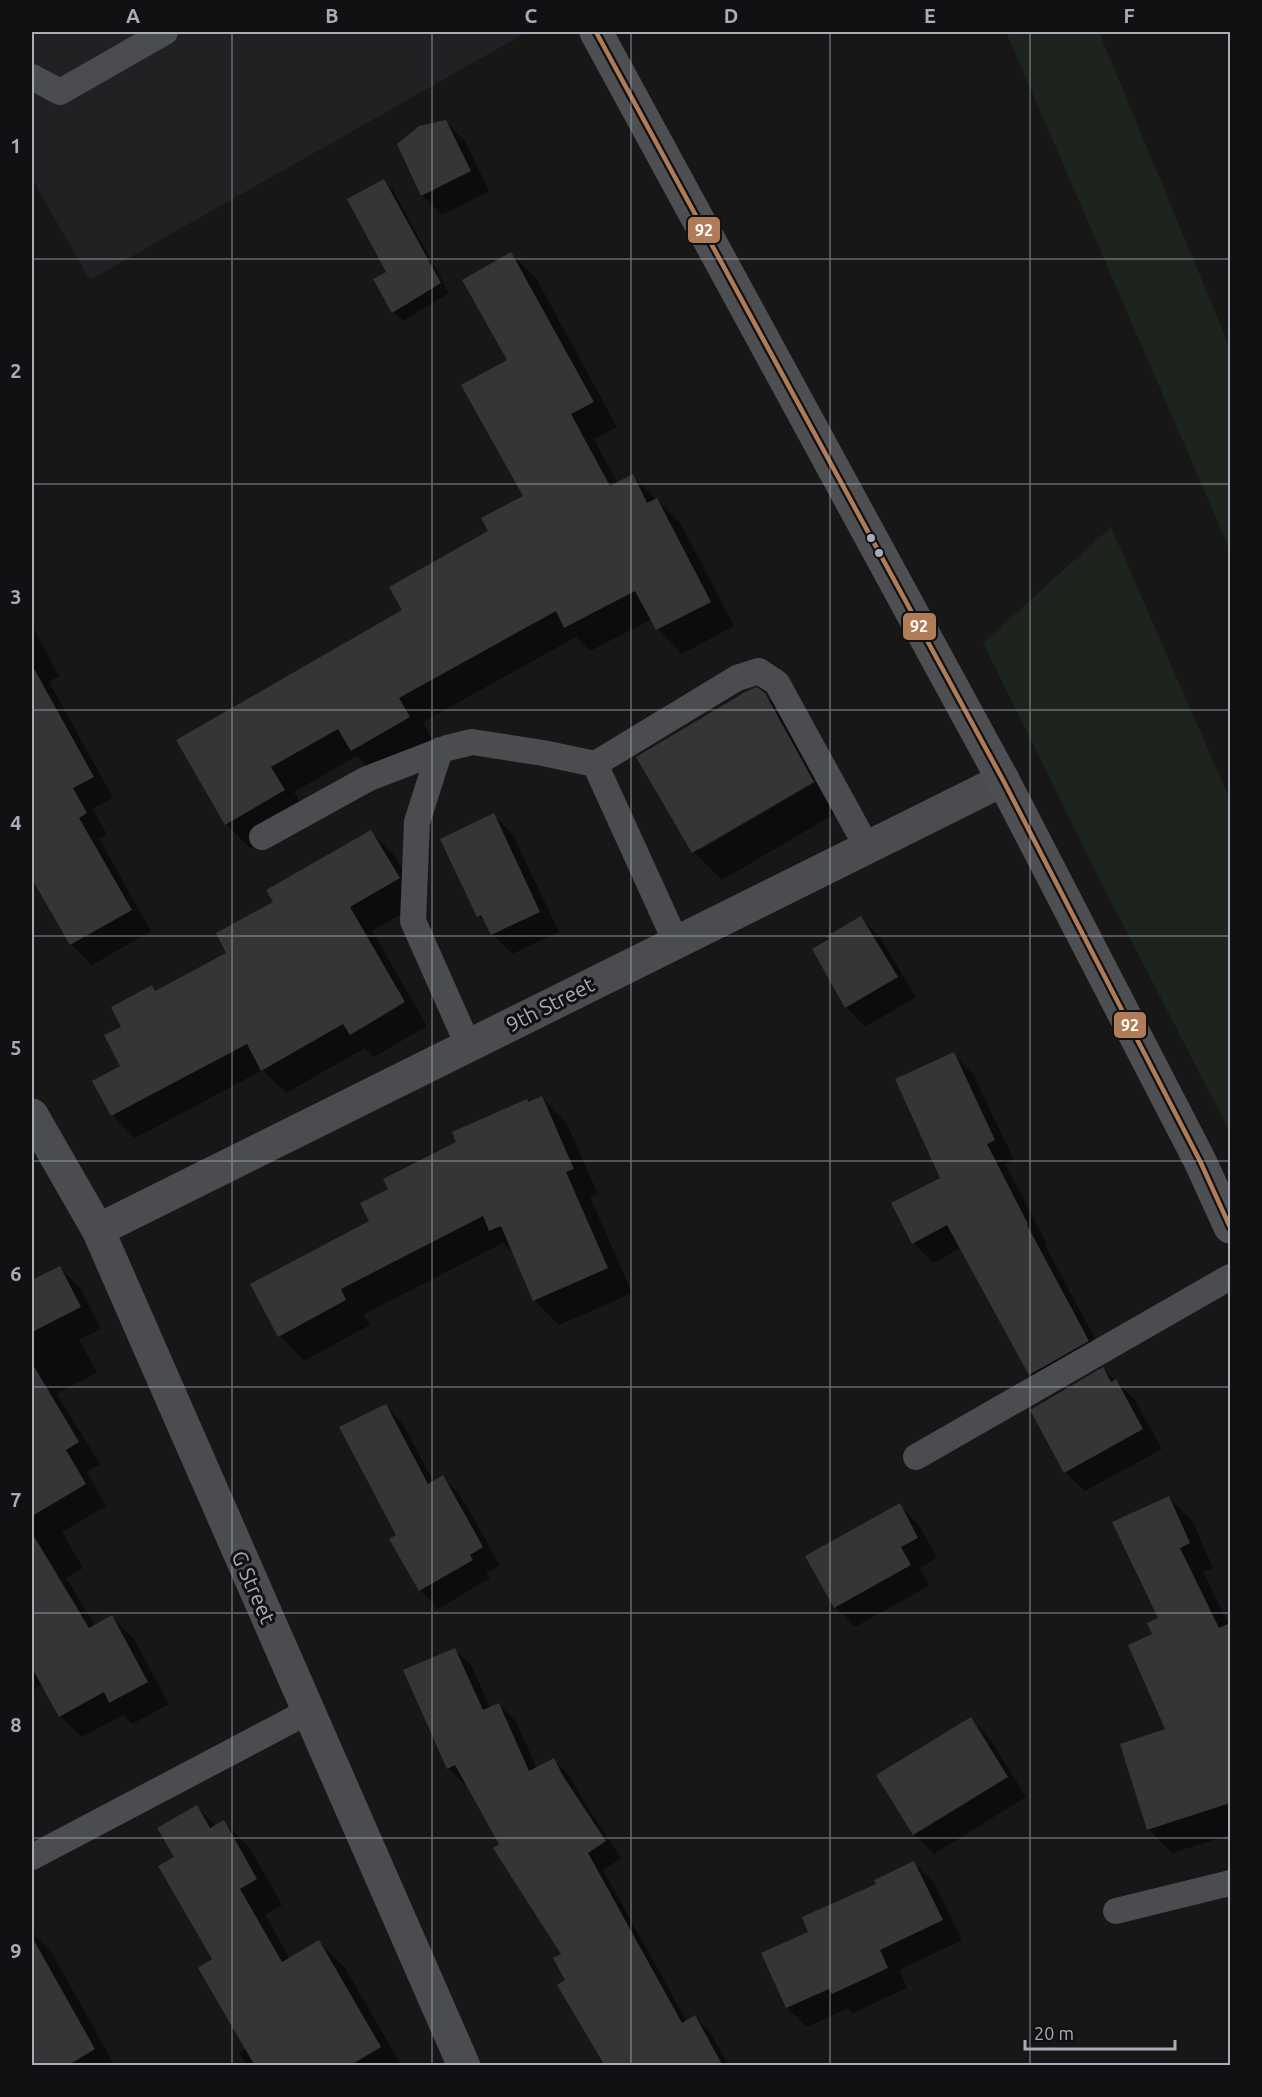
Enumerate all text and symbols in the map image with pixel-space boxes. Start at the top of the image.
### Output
text: A [126,4,140,27]
text: B [325,4,339,27]
text: C [525,4,538,27]
text: D [724,4,738,27]
text: E [924,4,936,27]
text: F [1123,4,1135,27]
text: 1 [10,134,22,157]
line badge: 92 [687,216,721,244]
text: 92 [695,221,713,239]
text: 2 [10,359,22,382]
unlabelled marker [865,532,877,544]
unlabelled marker [873,547,885,559]
text: 3 [10,585,22,608]
line badge: 92 [902,612,937,641]
text: 92 [910,617,928,635]
text: 4 [10,811,22,834]
street label: 9th Street [502,972,598,1036]
line badge: 92 [1113,1011,1147,1039]
text: 92 [1121,1016,1139,1034]
text: 5 [10,1036,22,1059]
text: 6 [10,1262,22,1285]
text: 7 [10,1488,22,1511]
street label: G Street [227,1547,281,1627]
text: 8 [10,1713,22,1736]
text: 9 [10,1939,22,1962]
scale bar [1025,2013,1175,2051]
text: 20 m [1034,2023,1074,2043]

